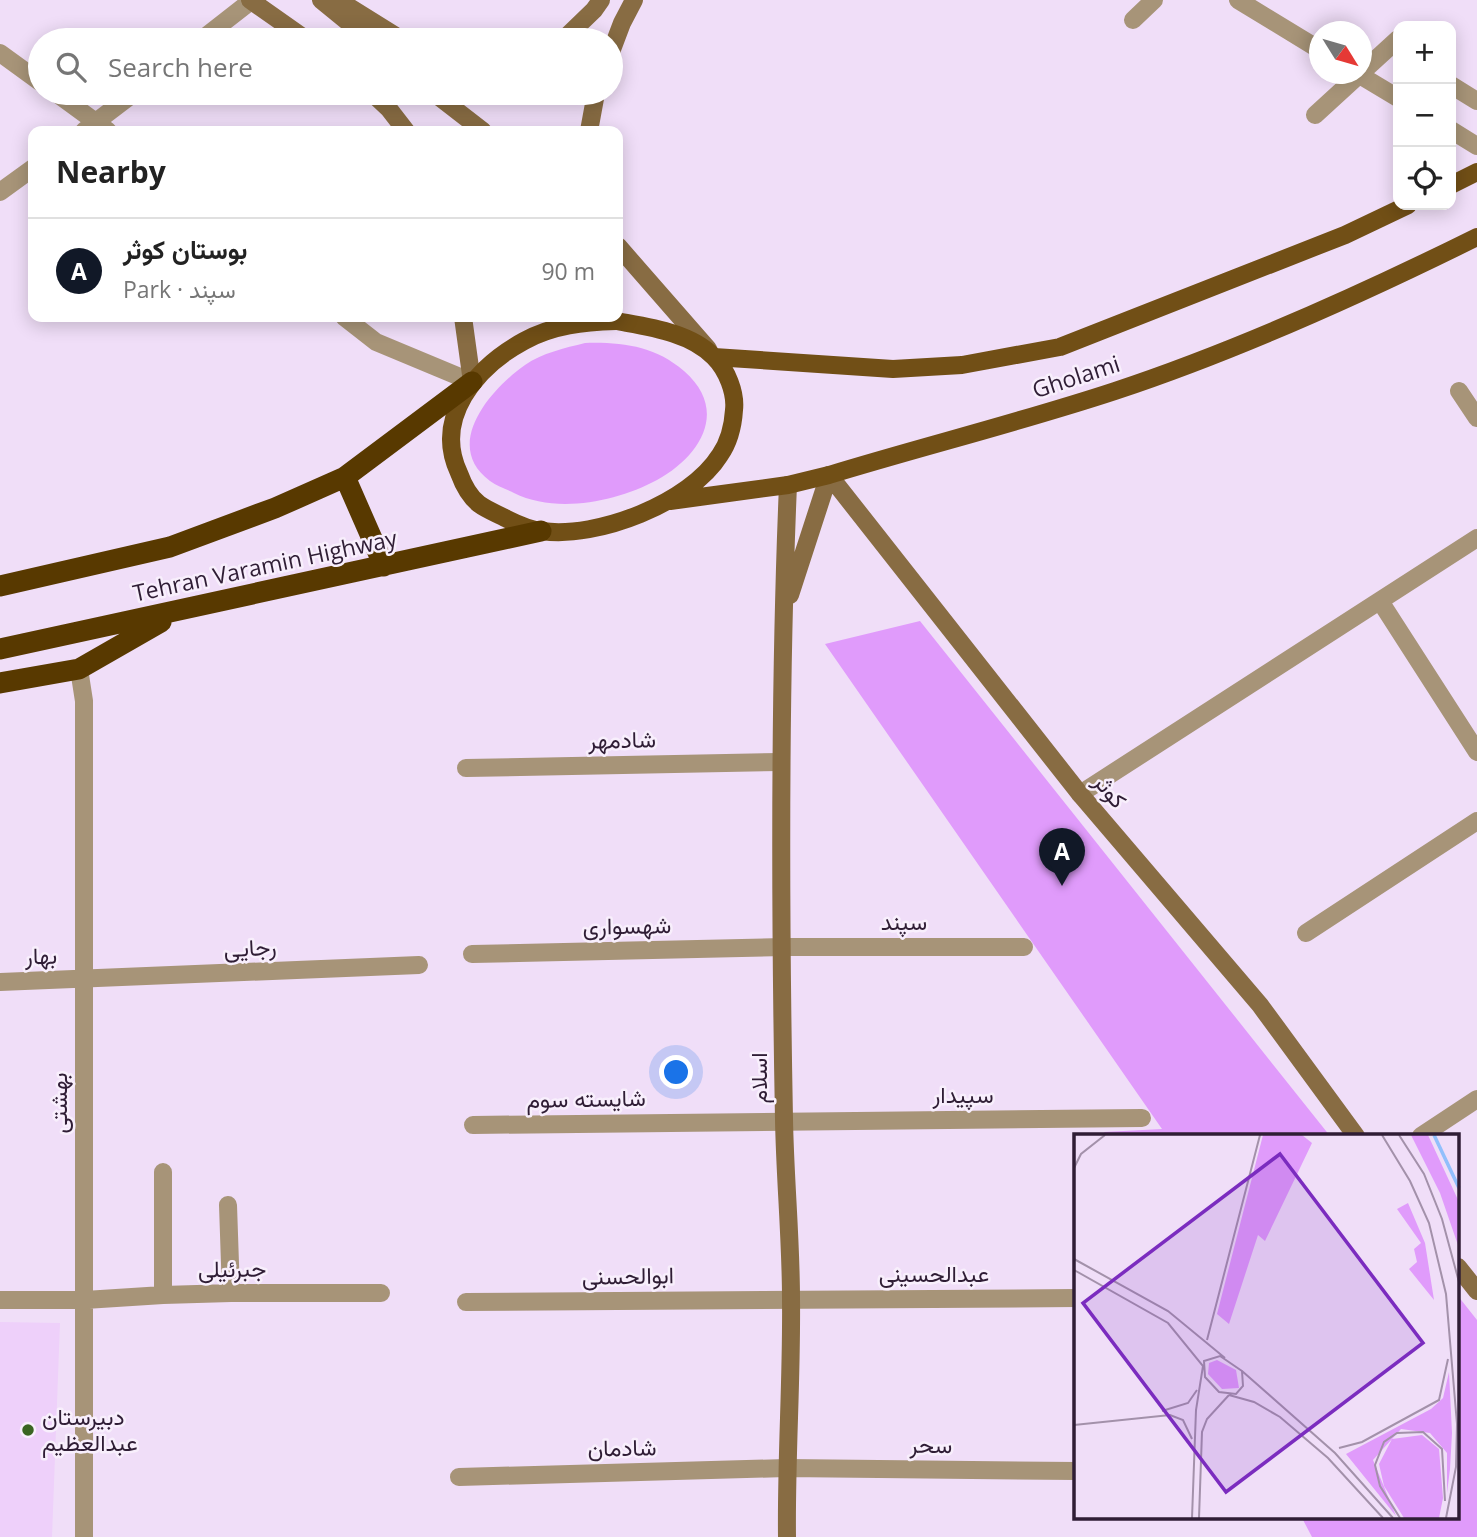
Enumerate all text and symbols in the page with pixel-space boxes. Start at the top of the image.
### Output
north arrow [1309,21,1372,84]
map controls [1393,21,1456,210]
button: + [1393,21,1456,84]
search box [28,28,623,105]
icon: search [52,48,90,86]
text: Search here [108,49,253,85]
button: − [1393,84,1456,147]
button: locate [1393,147,1456,210]
text: Nearby [56,151,166,192]
text: بوستان کوثر [123,231,247,267]
text: A [71,255,87,287]
text: 90 m [541,255,595,287]
text: Park · سپند [123,273,236,305]
street label: Gholami [1028,347,1124,405]
street label: Tehran Varamin Highway [130,521,400,609]
street label: شادمهر [587,722,656,756]
street label: کوثر [1086,765,1135,815]
pin: A [1039,828,1085,886]
street label: سپند [881,905,927,938]
street label: شهسواری [582,908,672,942]
street label: رجایی [223,930,277,964]
street label: بهار [24,939,57,971]
street label: اسلام [742,1052,774,1104]
your location [659,1055,693,1089]
street label: بهشتی [42,1073,74,1133]
street label: سپیدار [931,1078,994,1111]
street label: شایسته سوم [526,1081,646,1115]
inset map [1074,1134,1460,1520]
street label: جبرئیلی [198,1251,266,1285]
street label: عبدالحسینی [879,1257,989,1289]
street label: ابوالحسنی [582,1258,674,1292]
place label: دبیرستان عبدالعظیم [42,1400,138,1458]
marker: دبیرستان عبدالعظیم [20,1422,36,1438]
street label: سحر [908,1428,953,1460]
street label: شادمان [587,1430,657,1464]

